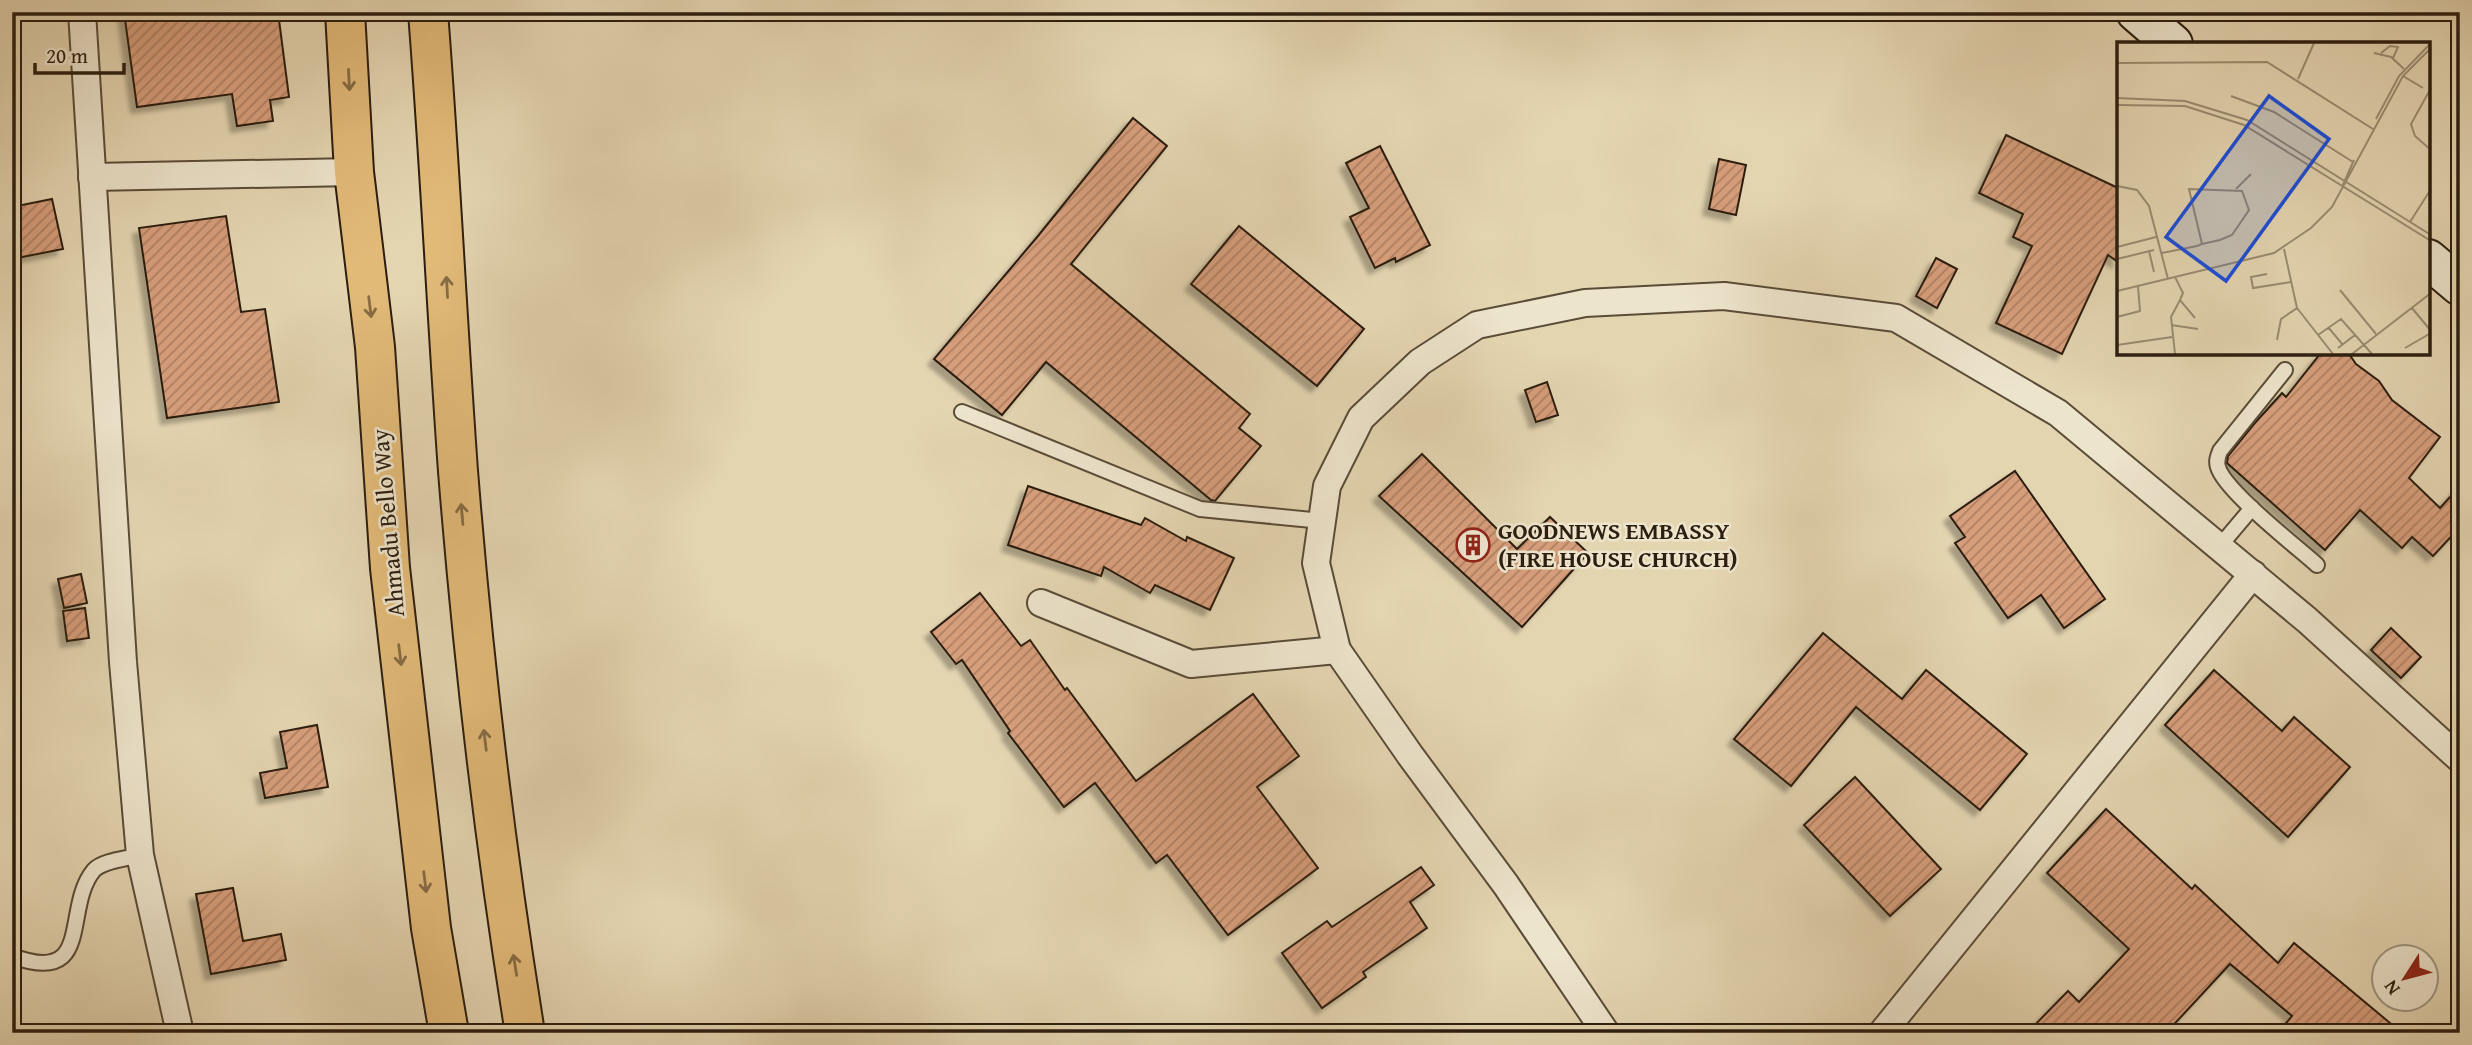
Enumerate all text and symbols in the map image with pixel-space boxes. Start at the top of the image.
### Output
scale bar [35,32,124,76]
text: 20 m [46,40,88,71]
inset map [2117,42,2430,355]
one-way arrow [343,69,356,91]
one-way arrow [440,276,453,298]
one-way arrow [363,295,376,318]
street label: Ahmadu Bello Way [362,427,413,619]
one-way arrow [455,503,468,525]
place label: GOODNEWS EMBASSY (FIRE HOUSE CHURCH) [1498,513,1738,576]
building icon: GOODNEWS EMBASSY (FIRE HOUSE CHURCH) [1454,526,1492,564]
one-way arrow [393,644,406,666]
one-way arrow [478,729,491,752]
one-way arrow [419,870,432,892]
north arrow [2370,944,2440,1014]
one-way arrow [508,954,521,977]
text: N [2376,974,2406,1001]

